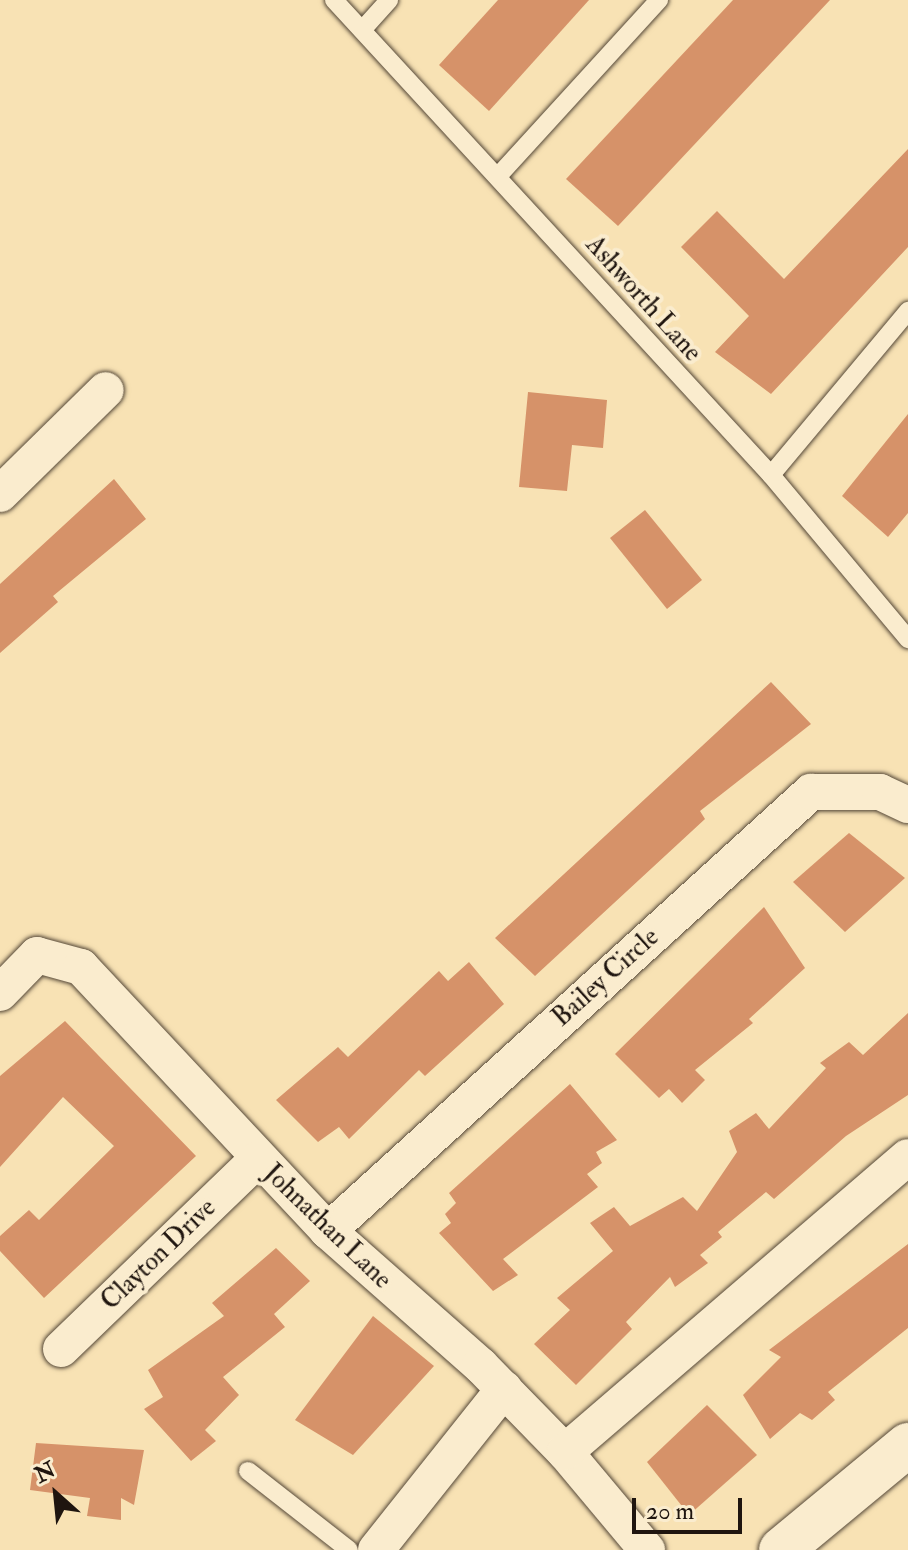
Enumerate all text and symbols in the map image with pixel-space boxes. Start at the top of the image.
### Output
street label: Ashworth Lane [579,230,707,368]
street label: Bailey Circle [546,922,666,1034]
street label: Johnathan Lane [257,1158,397,1296]
street label: Clayton Drive [95,1193,223,1317]
north arrow [16,1454,96,1534]
text: N [30,1456,60,1490]
scale bar [636,1482,746,1532]
text: 20 m [646,1496,694,1527]

